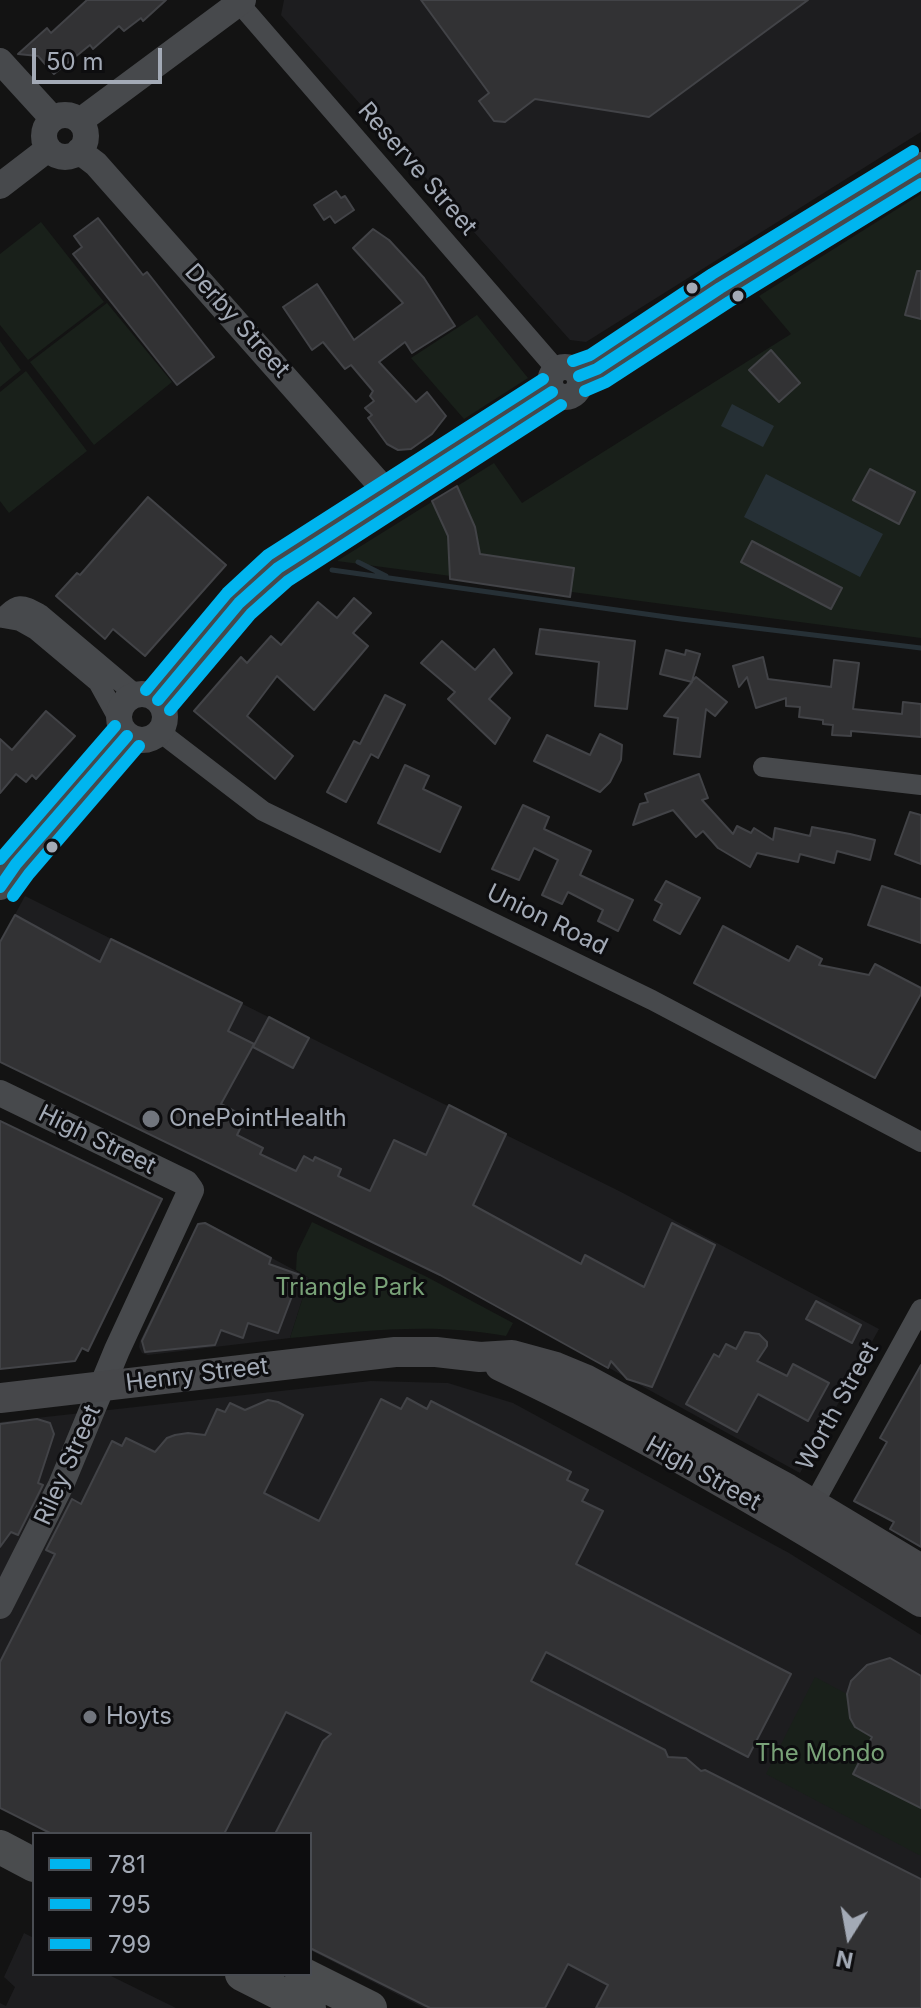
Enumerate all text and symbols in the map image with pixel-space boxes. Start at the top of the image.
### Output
scale bar [36,32,166,82]
text: 50 m [46,47,104,76]
street label: Reserve Street [351,97,483,241]
street label: Derby Street [178,258,296,384]
unlabelled marker [684,280,700,296]
unlabelled marker [730,288,746,304]
unlabelled marker [44,839,60,855]
street label: Union Road [482,878,612,962]
street label: High Street [34,1099,160,1181]
place label: OnePointHealth [169,1105,347,1133]
marker: OnePointHealth [140,1108,162,1130]
park label: Triangle Park [275,1274,425,1302]
street label: Worth Street [791,1337,885,1475]
street label: Henry Street [124,1352,270,1398]
street label: Riley Street [29,1400,107,1530]
street label: High Street [640,1431,766,1517]
place label: Hoyts [106,1703,172,1731]
marker: Hoyts [81,1708,99,1726]
park label: The Mondo [755,1740,885,1768]
legend [32,1832,312,1976]
text: 781 [108,1850,146,1879]
text: 795 [108,1890,151,1919]
north arrow [809,1896,889,1976]
text: 799 [108,1930,151,1959]
text: N [834,1945,855,1974]

